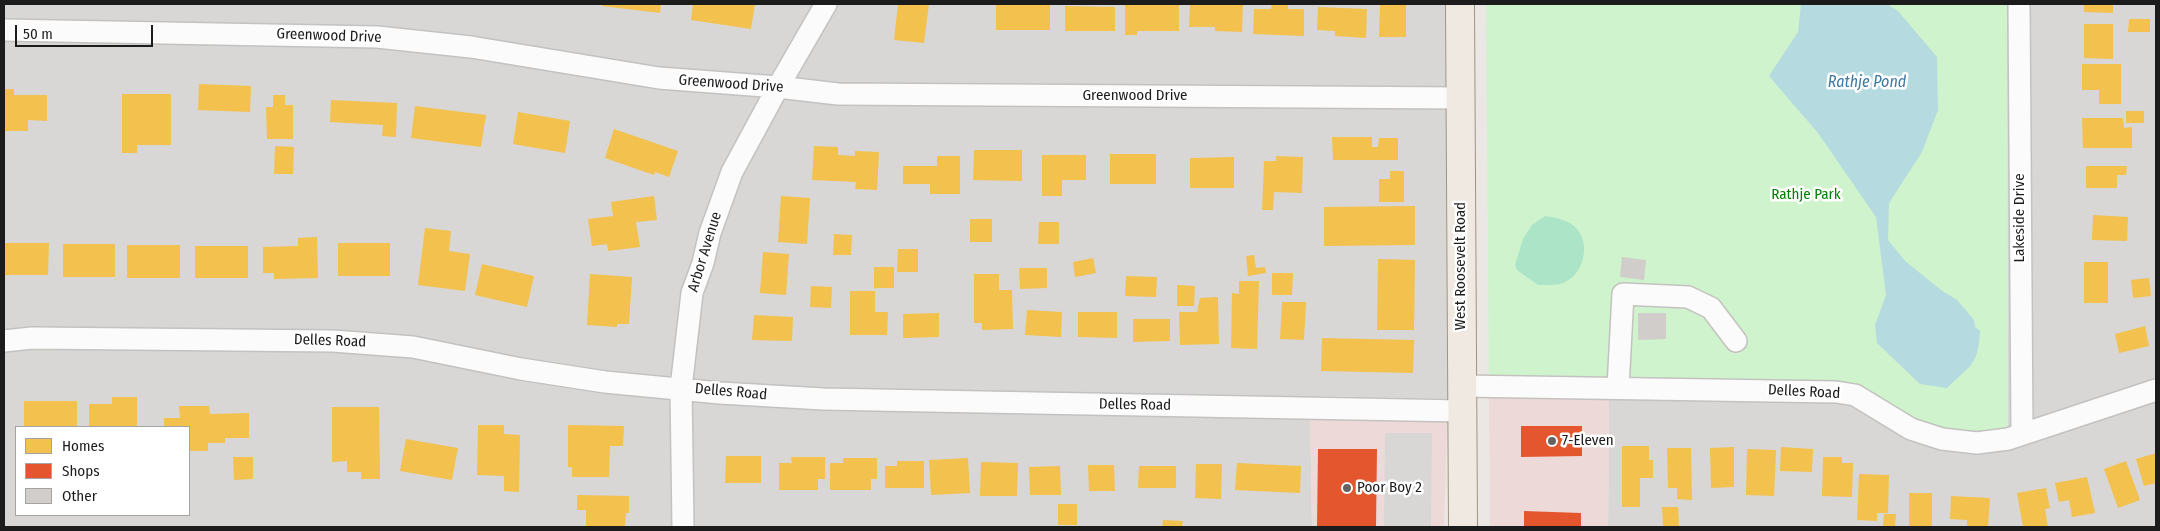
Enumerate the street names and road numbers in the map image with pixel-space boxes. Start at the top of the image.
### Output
street label: Greenwood Drive [276,25,382,47]
street label: Greenwood Drive [678,71,784,97]
street label: Greenwood Drive [1082,87,1188,105]
street label: Lakeside Drive [2011,173,2029,263]
street label: West Roosevelt Road [1452,202,1470,330]
street label: Arbor Avenue [684,210,726,294]
street label: Delles Road [294,331,366,351]
street label: Delles Road [694,380,768,404]
street label: Delles Road [1767,381,1841,403]
street label: Delles Road [1099,395,1171,415]

